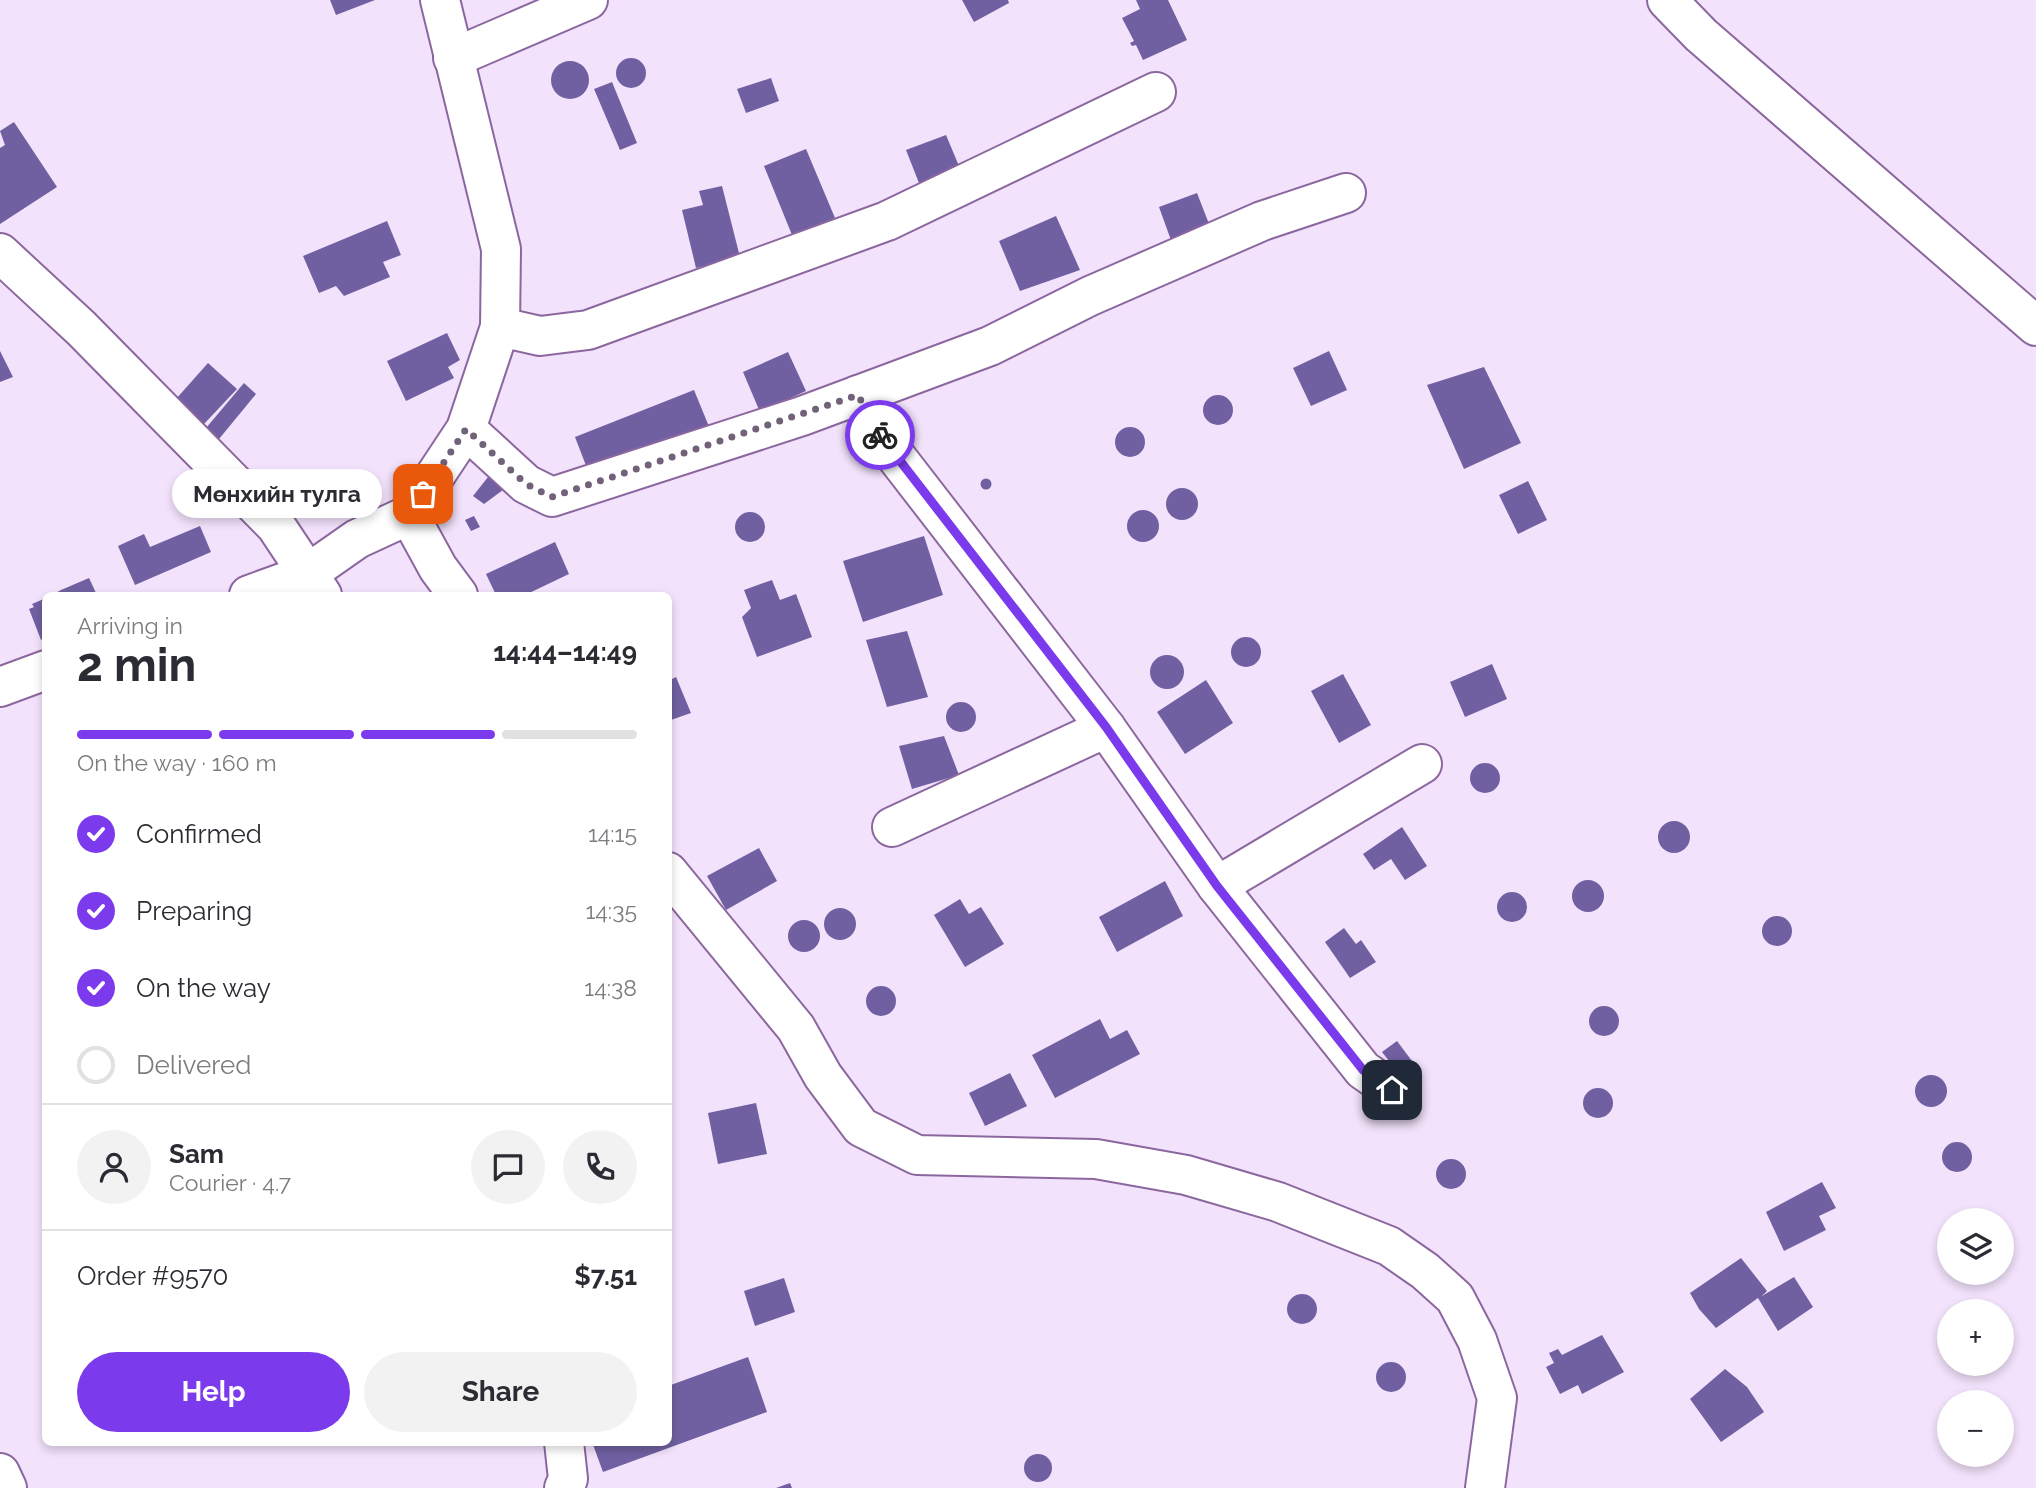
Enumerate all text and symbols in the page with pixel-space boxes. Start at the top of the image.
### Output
courier [845,400,915,470]
icon: bike [861,416,899,454]
pin [393,464,453,524]
callout: Мөнхийн тулга [171,470,381,518]
icon: bag [404,475,442,513]
text: Мөнхийн тулга [193,480,361,507]
text: Arriving in [77,612,183,639]
text: 14:44–14:49 [493,637,637,667]
text: 2 min [77,638,196,692]
text: On the way · 160 m [77,749,277,776]
icon: check [77,815,115,853]
text: Confirmed [136,819,262,849]
text: 14:15 [588,820,637,847]
icon: check [77,892,115,930]
text: Preparing [136,896,252,926]
text: 14:35 [585,897,637,924]
icon: check [77,969,115,1007]
text: On the way [136,973,271,1003]
text: 14:38 [584,974,637,1001]
text: Delivered [136,1050,251,1080]
pin [1362,1060,1422,1120]
icon: home [1373,1071,1411,1109]
button: person [77,1130,151,1204]
button: chat [471,1130,545,1204]
button: phone [563,1130,637,1204]
text: Sam [169,1139,224,1169]
text: Courier · 4.7 [169,1169,291,1196]
map controls [1937,1208,2014,1467]
button: layers [1937,1208,2014,1285]
text: Order #9570 [77,1261,229,1291]
text: $7.51 [574,1261,637,1291]
button: + [1937,1299,2014,1376]
button: Help [77,1352,350,1432]
button: Share [364,1352,637,1432]
button: − [1937,1390,2014,1467]

